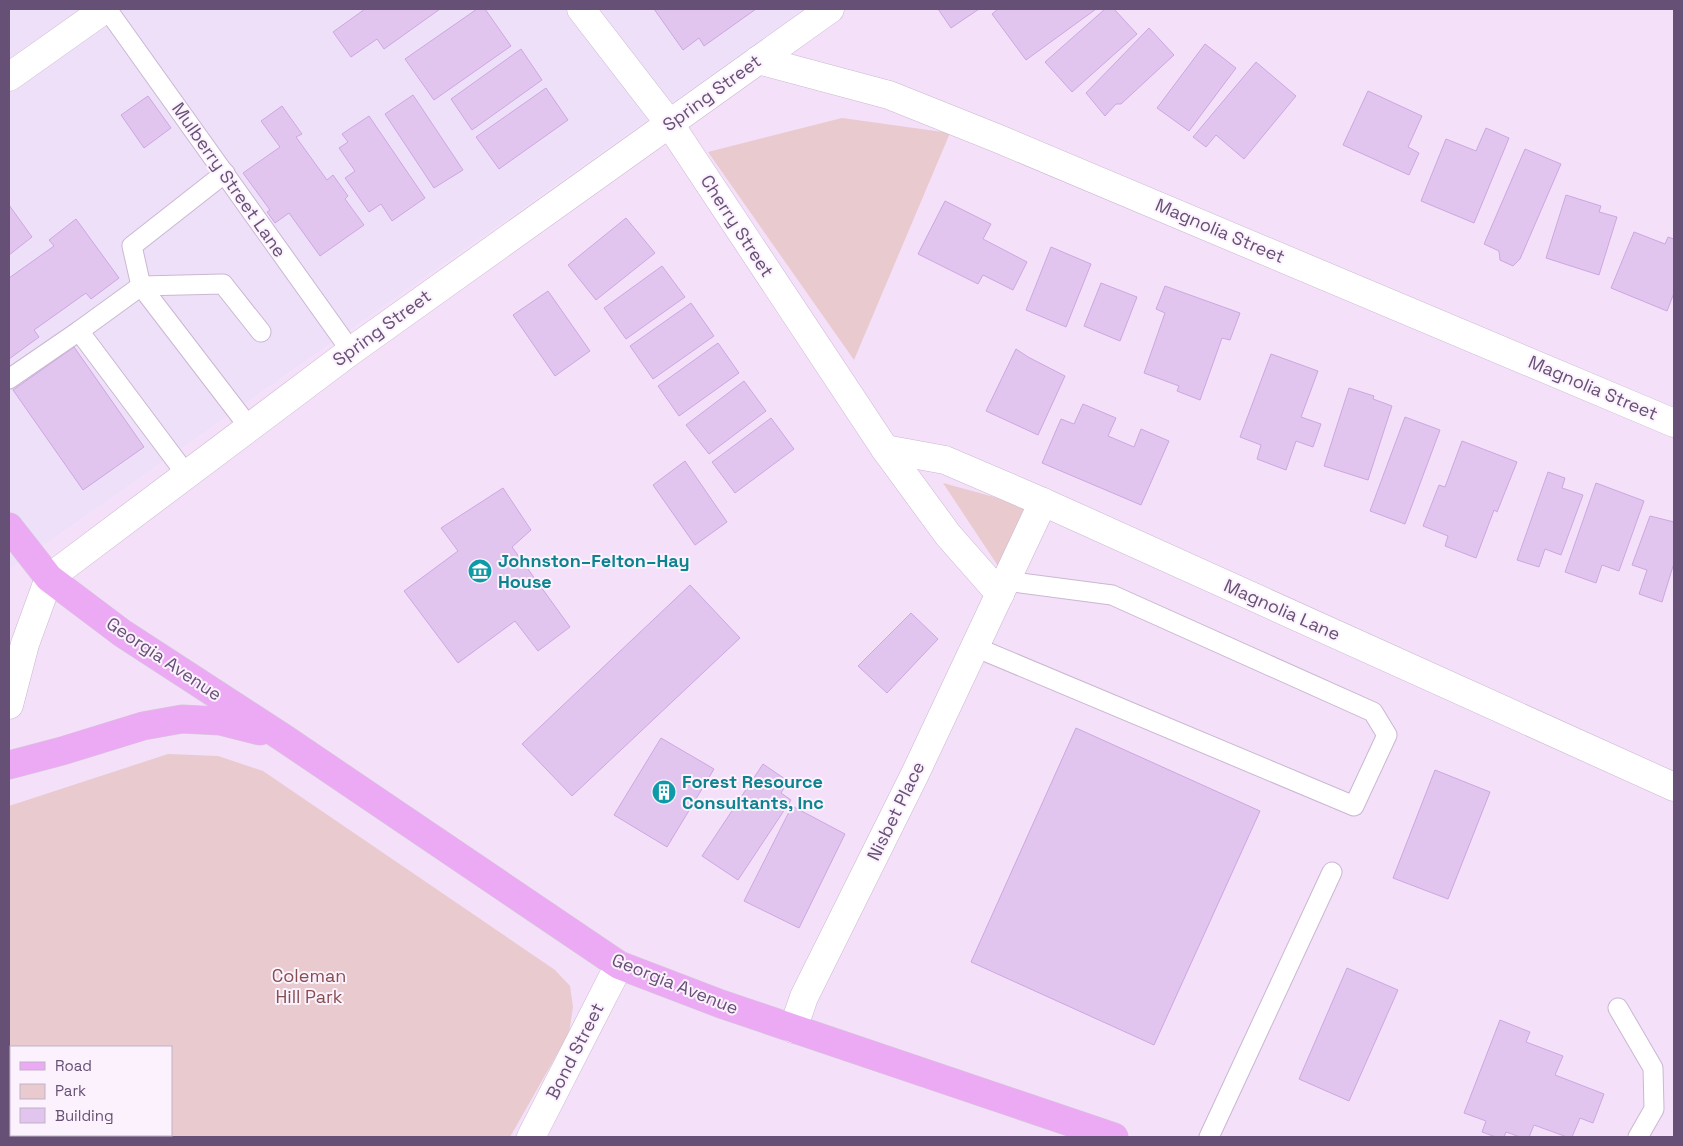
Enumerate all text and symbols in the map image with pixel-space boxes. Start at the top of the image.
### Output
street label: Spring Street [658,49,765,136]
street label: Mulberry Street Lane [167,98,292,262]
street label: Cherry Street [696,170,779,281]
street label: Magnolia Street [1152,193,1288,268]
street label: Spring Street [328,284,435,371]
street label: Magnolia Street [1525,350,1661,425]
place label: Johnston–Felton–Hay House [498,549,690,593]
museum icon: Johnston–Felton–Hay House [467,558,493,584]
street label: Magnolia Lane [1220,574,1344,645]
street label: Georgia Avenue [102,611,226,706]
street label: Nisbet Place [862,757,929,864]
place label: Forest Resource Consultants, Inc [682,770,824,814]
building icon: Forest Resource Consultants, Inc [651,779,677,805]
street label: Georgia Avenue [609,948,742,1019]
park label: Coleman Hill Park [272,964,346,1008]
street label: Bond Street [540,999,609,1103]
legend [10,1046,172,1136]
text: Road [55,1056,92,1075]
text: Park [55,1081,86,1100]
text: Building [55,1106,114,1125]

